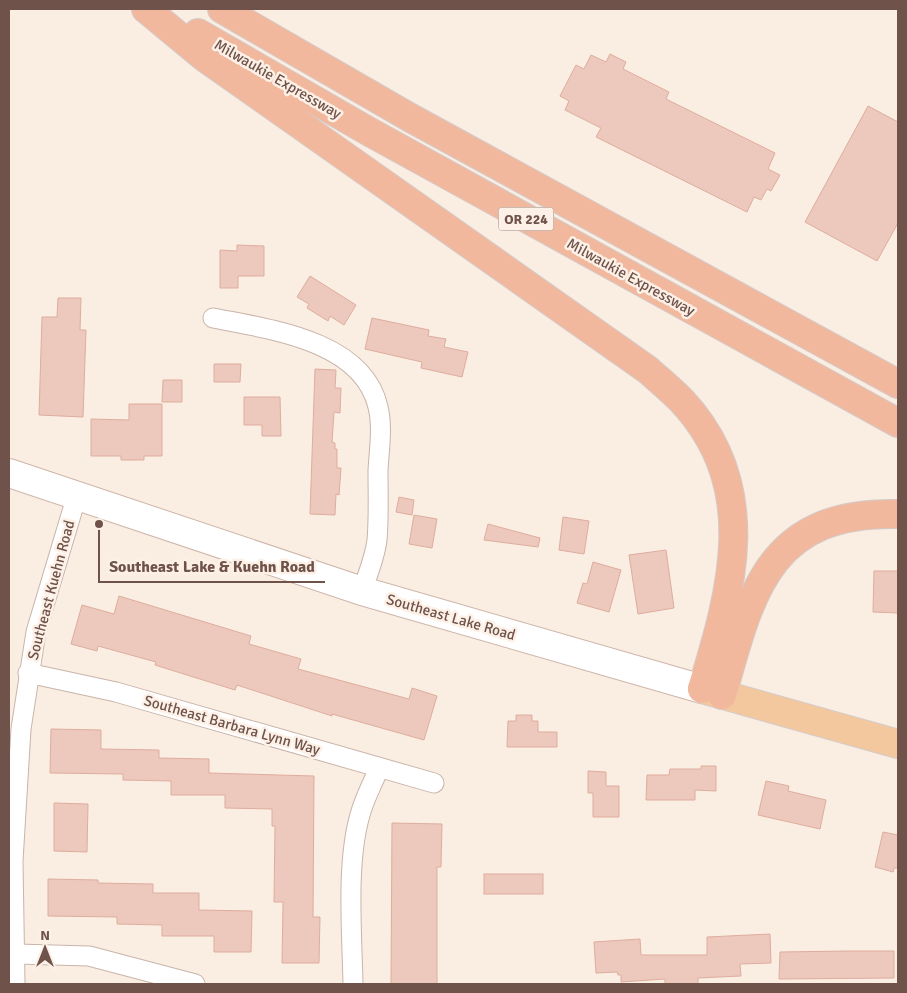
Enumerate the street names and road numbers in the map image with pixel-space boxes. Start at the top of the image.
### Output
street label: Milwaukie Expressway [211,35,345,123]
road number: OR 224 [498,208,554,230]
street label: Milwaukie Expressway [564,234,698,320]
street label: Southeast Kuehn Road [24,518,78,662]
street label: Southeast Lake Road [384,590,518,644]
street label: Southeast Barbara Lynn Way [142,691,322,759]

